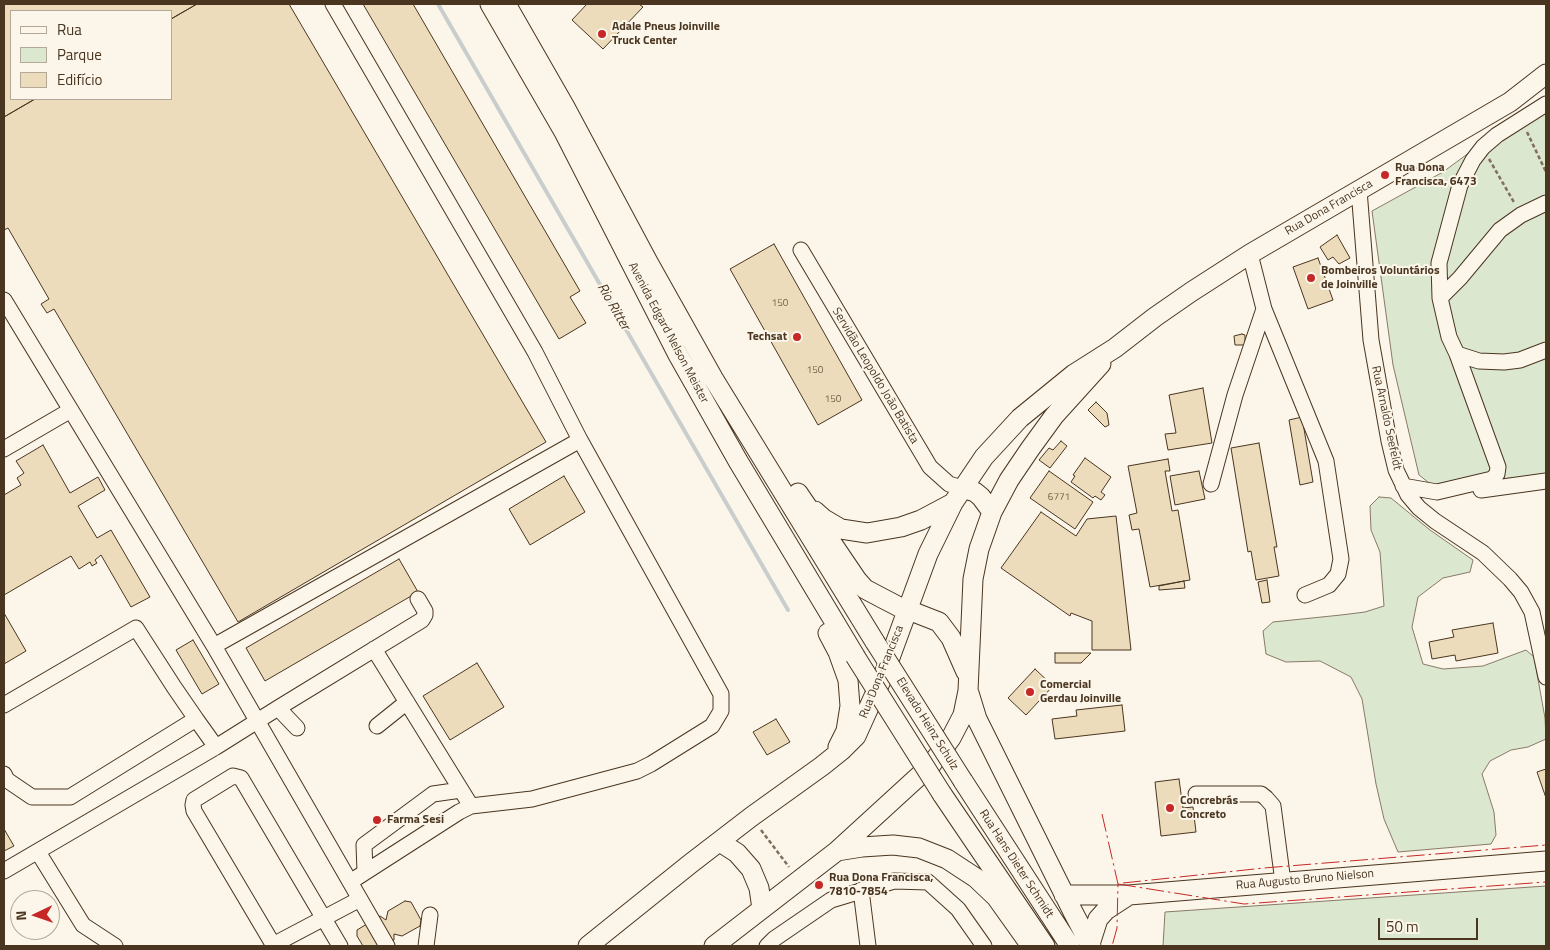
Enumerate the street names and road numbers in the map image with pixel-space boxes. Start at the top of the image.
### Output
street label: Rua Dona Francisca [1283,177,1375,239]
street label: Avenida Edgard Nelson Meister [625,260,711,406]
street label: Servidão Leopoldo João Batista [829,305,921,447]
street label: Rua Arnaldo Seefeldt [1368,365,1404,471]
street label: Rua Dona Francisca [857,623,907,721]
street label: Elevado Heinz Schulz [893,675,961,773]
street label: Rua Hans Dieter Schmidt [976,807,1056,921]
street label: Rua Augusto Bruno Nielson [1235,867,1375,893]

